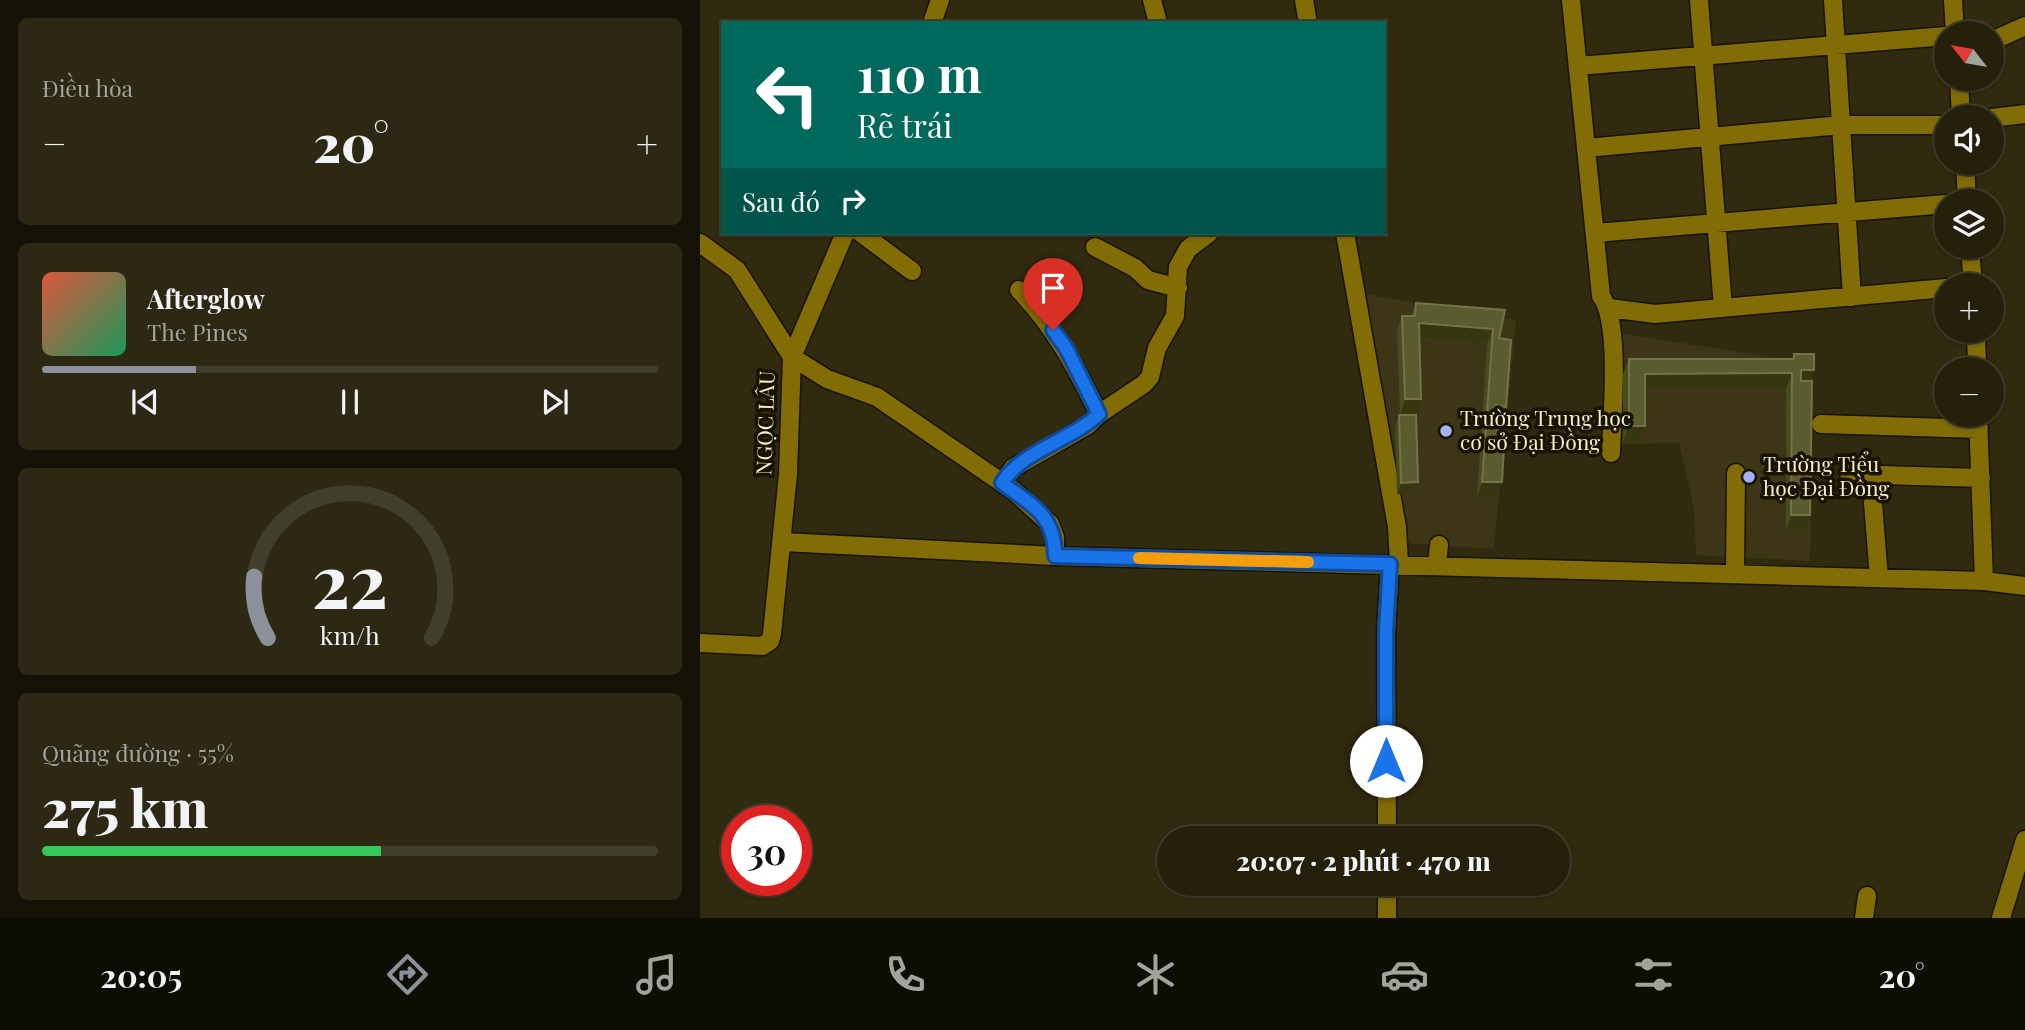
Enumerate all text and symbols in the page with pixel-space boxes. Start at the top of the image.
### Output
north arrow [1934,21,2004,91]
map controls [1934,21,2004,427]
text: 110 m [857,40,982,105]
icon: left [742,49,833,140]
text: Điều hòa [42,72,133,103]
text: Rẽ trái [857,103,952,146]
button: sound [1934,105,2004,175]
text: 20° [313,107,389,176]
text: − [42,117,67,168]
text: + [636,117,658,168]
icon: right [834,182,872,220]
text: Sau đó [742,184,820,219]
button: layers [1934,189,2004,259]
pin [1023,258,1083,330]
icon: arrive [1034,269,1072,307]
button: + [1934,273,2004,343]
text: Afterglow [147,281,265,316]
text: The Pines [147,316,248,347]
button: − [1934,357,2004,427]
street label: NGỌC LÂU [748,370,780,476]
icon: previous [126,383,164,421]
icon: pause [331,383,369,421]
icon: next [536,383,574,421]
place label: Trường Trung học cơ sở Đại Đồng [1460,403,1631,455]
marker: Trường Trung học cơ sở Đại Đồng [1438,423,1454,439]
place label: Trường Tiểu học Đại Đồng [1763,449,1889,501]
marker: Trường Tiểu học Đại Đồng [1741,469,1757,485]
text: 22 [312,529,388,626]
text: km/h [320,617,380,650]
position arrow [1349,724,1423,798]
text: Quãng đường · 55% [42,737,234,768]
text: 275 km [42,772,208,841]
speed limit sign: 30 [721,805,812,896]
text: 20:07 · 2 phút · 470 m [1236,843,1491,878]
icon: directions [383,950,432,999]
icon: music [632,950,681,999]
icon: phone [881,950,930,999]
icon: climate [1131,950,1180,999]
icon: car [1380,950,1429,999]
icon: filters [1629,950,1678,999]
text: 20:05 [100,953,182,996]
text: 20° [1879,953,1925,996]

